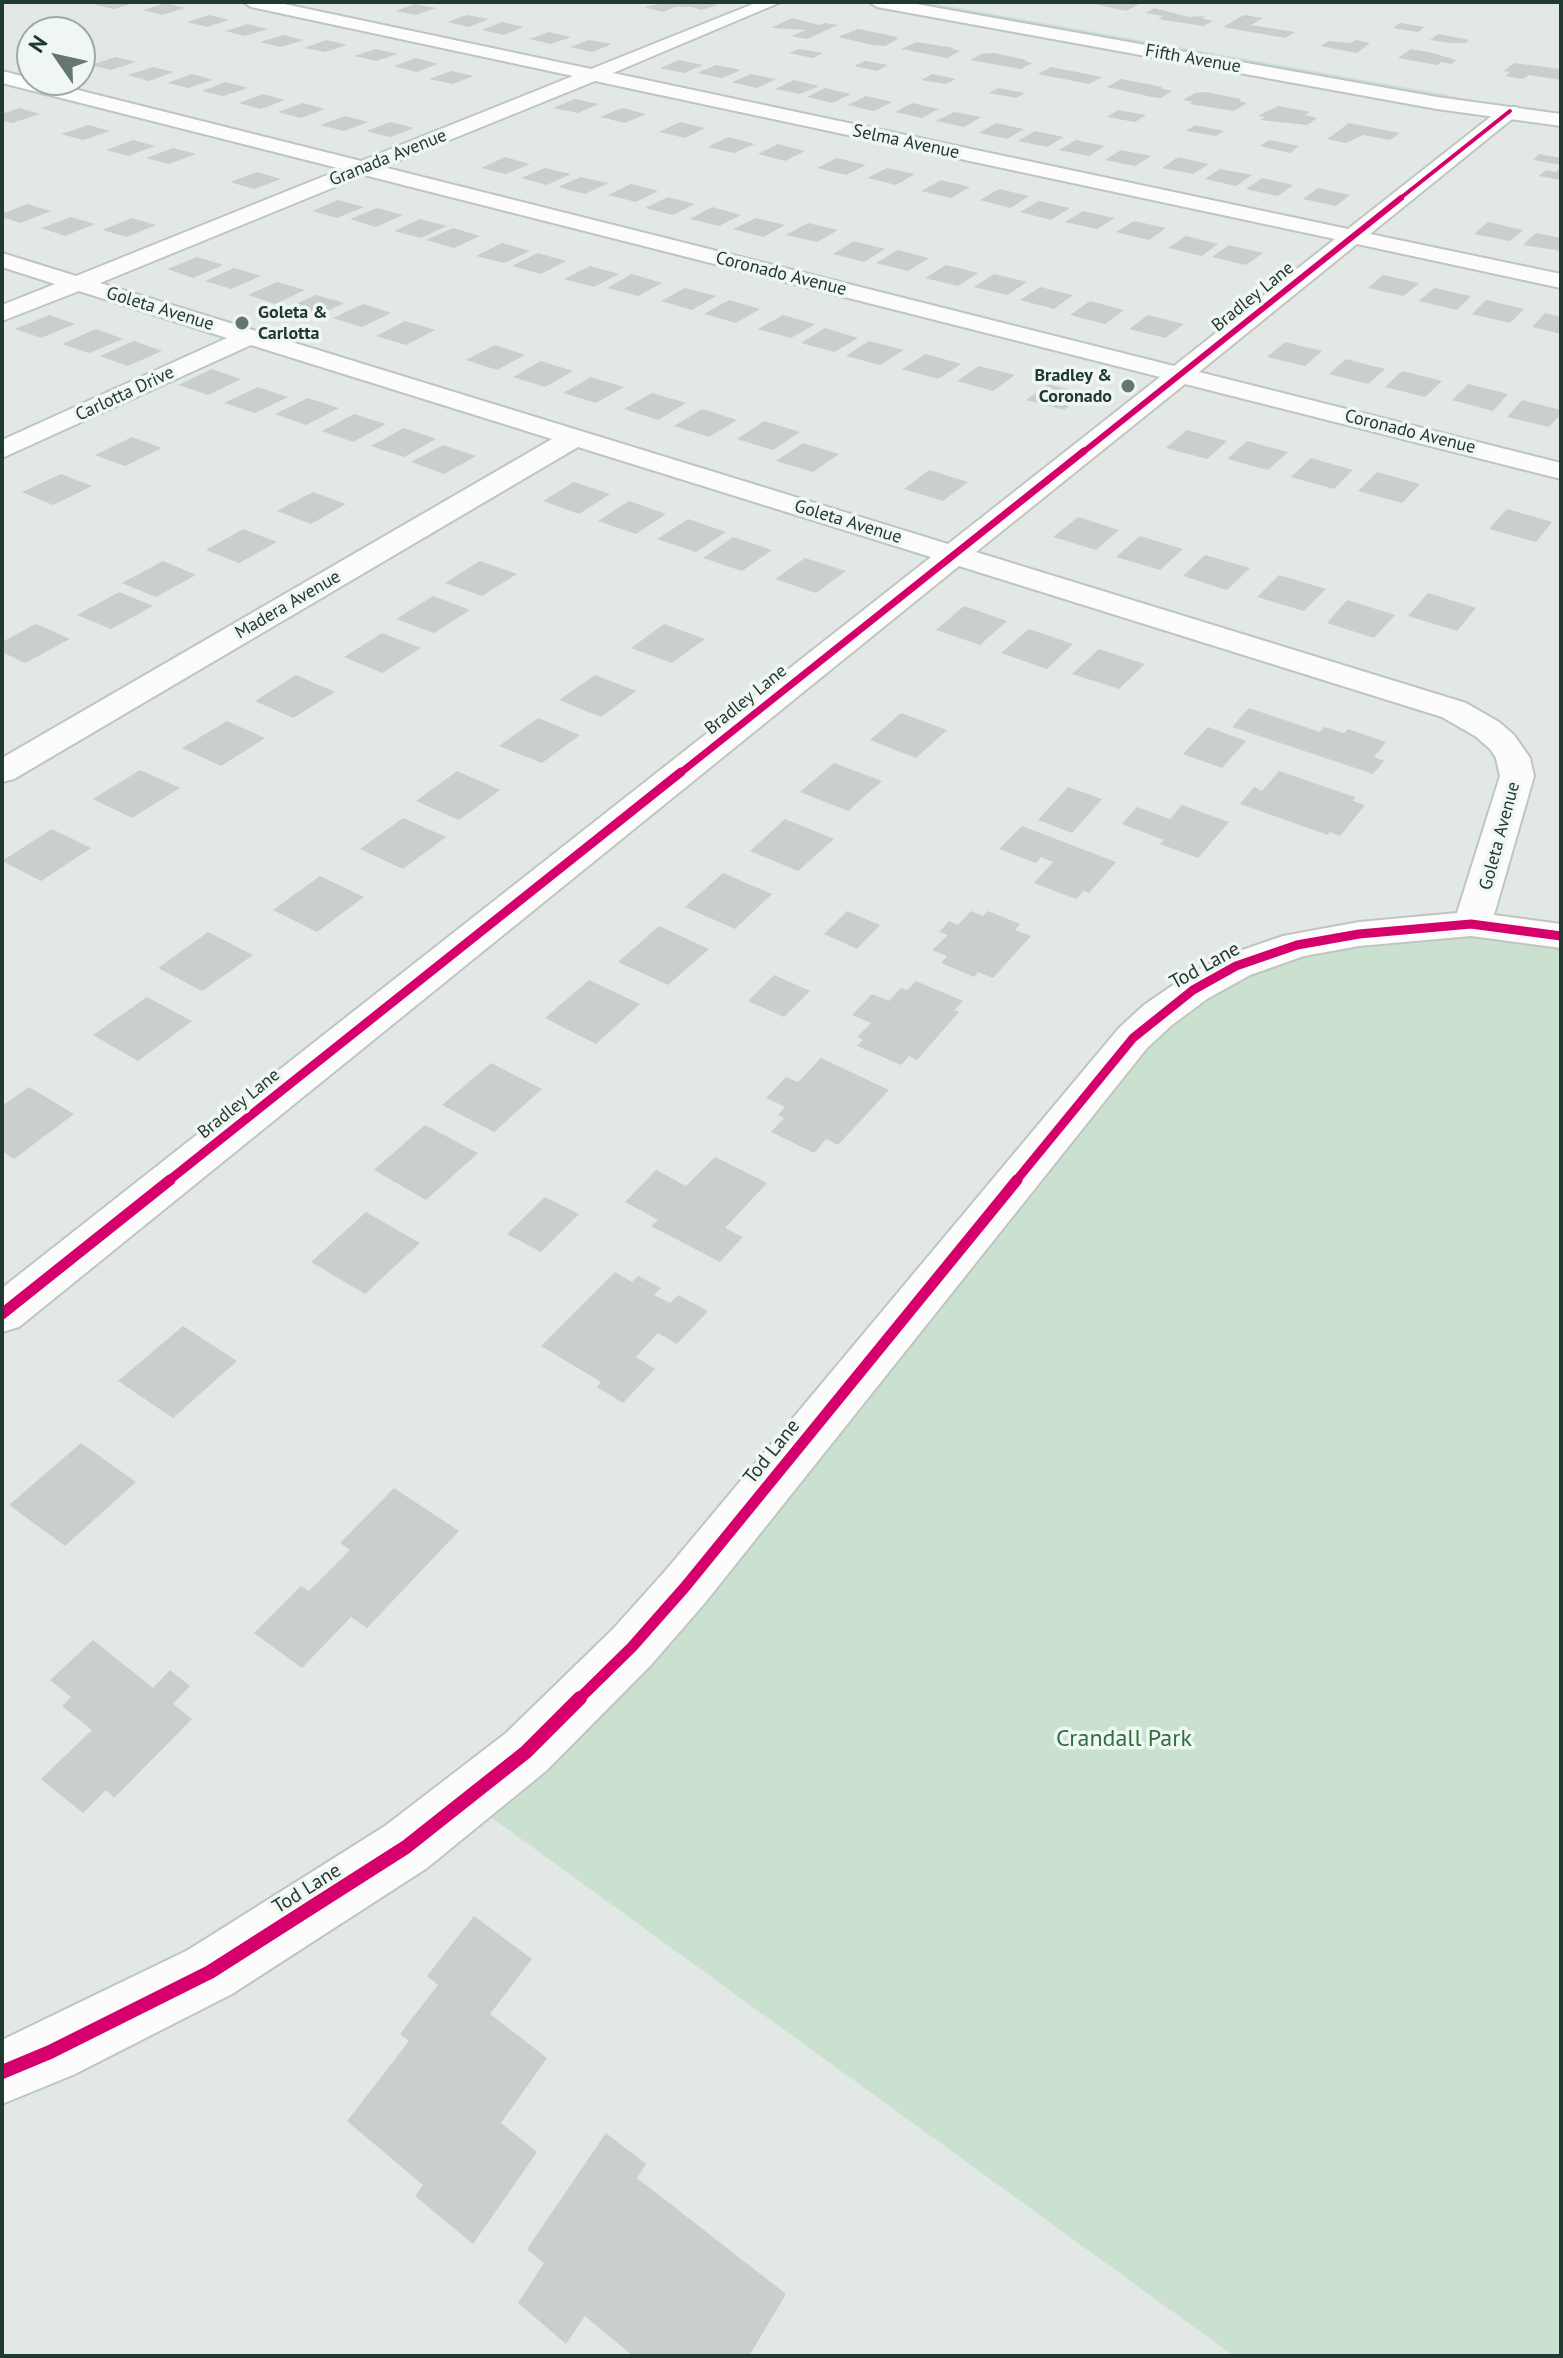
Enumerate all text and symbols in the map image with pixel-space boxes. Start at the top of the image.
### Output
north arrow [16,16,96,96]
text: N [22,30,53,58]
street label: Fifth Avenue [1144,40,1242,78]
street label: Selma Avenue [851,120,961,164]
street label: Granada Avenue [326,125,450,191]
street label: Coronado Avenue [713,247,849,301]
street label: Bradley Lane [1208,257,1298,337]
street label: Goleta Avenue [104,282,216,336]
place label: Goleta & Carlotta [258,302,327,344]
marker: Goleta & Carlotta [233,314,251,332]
street label: Carlotta Drive [72,362,178,426]
place label: Bradley & Coronado [1034,365,1112,408]
marker: Bradley & Coronado [1119,377,1137,395]
street label: Coronado Avenue [1342,405,1478,459]
street label: Goleta Avenue [792,495,904,549]
street label: Madera Avenue [231,566,345,644]
street label: Bradley Lane [701,660,791,740]
street label: Goleta Avenue [1475,780,1525,892]
street label: Tod Lane [1166,937,1244,995]
street label: Bradley Lane [194,1064,284,1144]
street label: Tod Lane [739,1415,805,1489]
park label: Crandall Park [1056,1725,1192,1753]
street label: Tod Lane [268,1859,346,1919]

